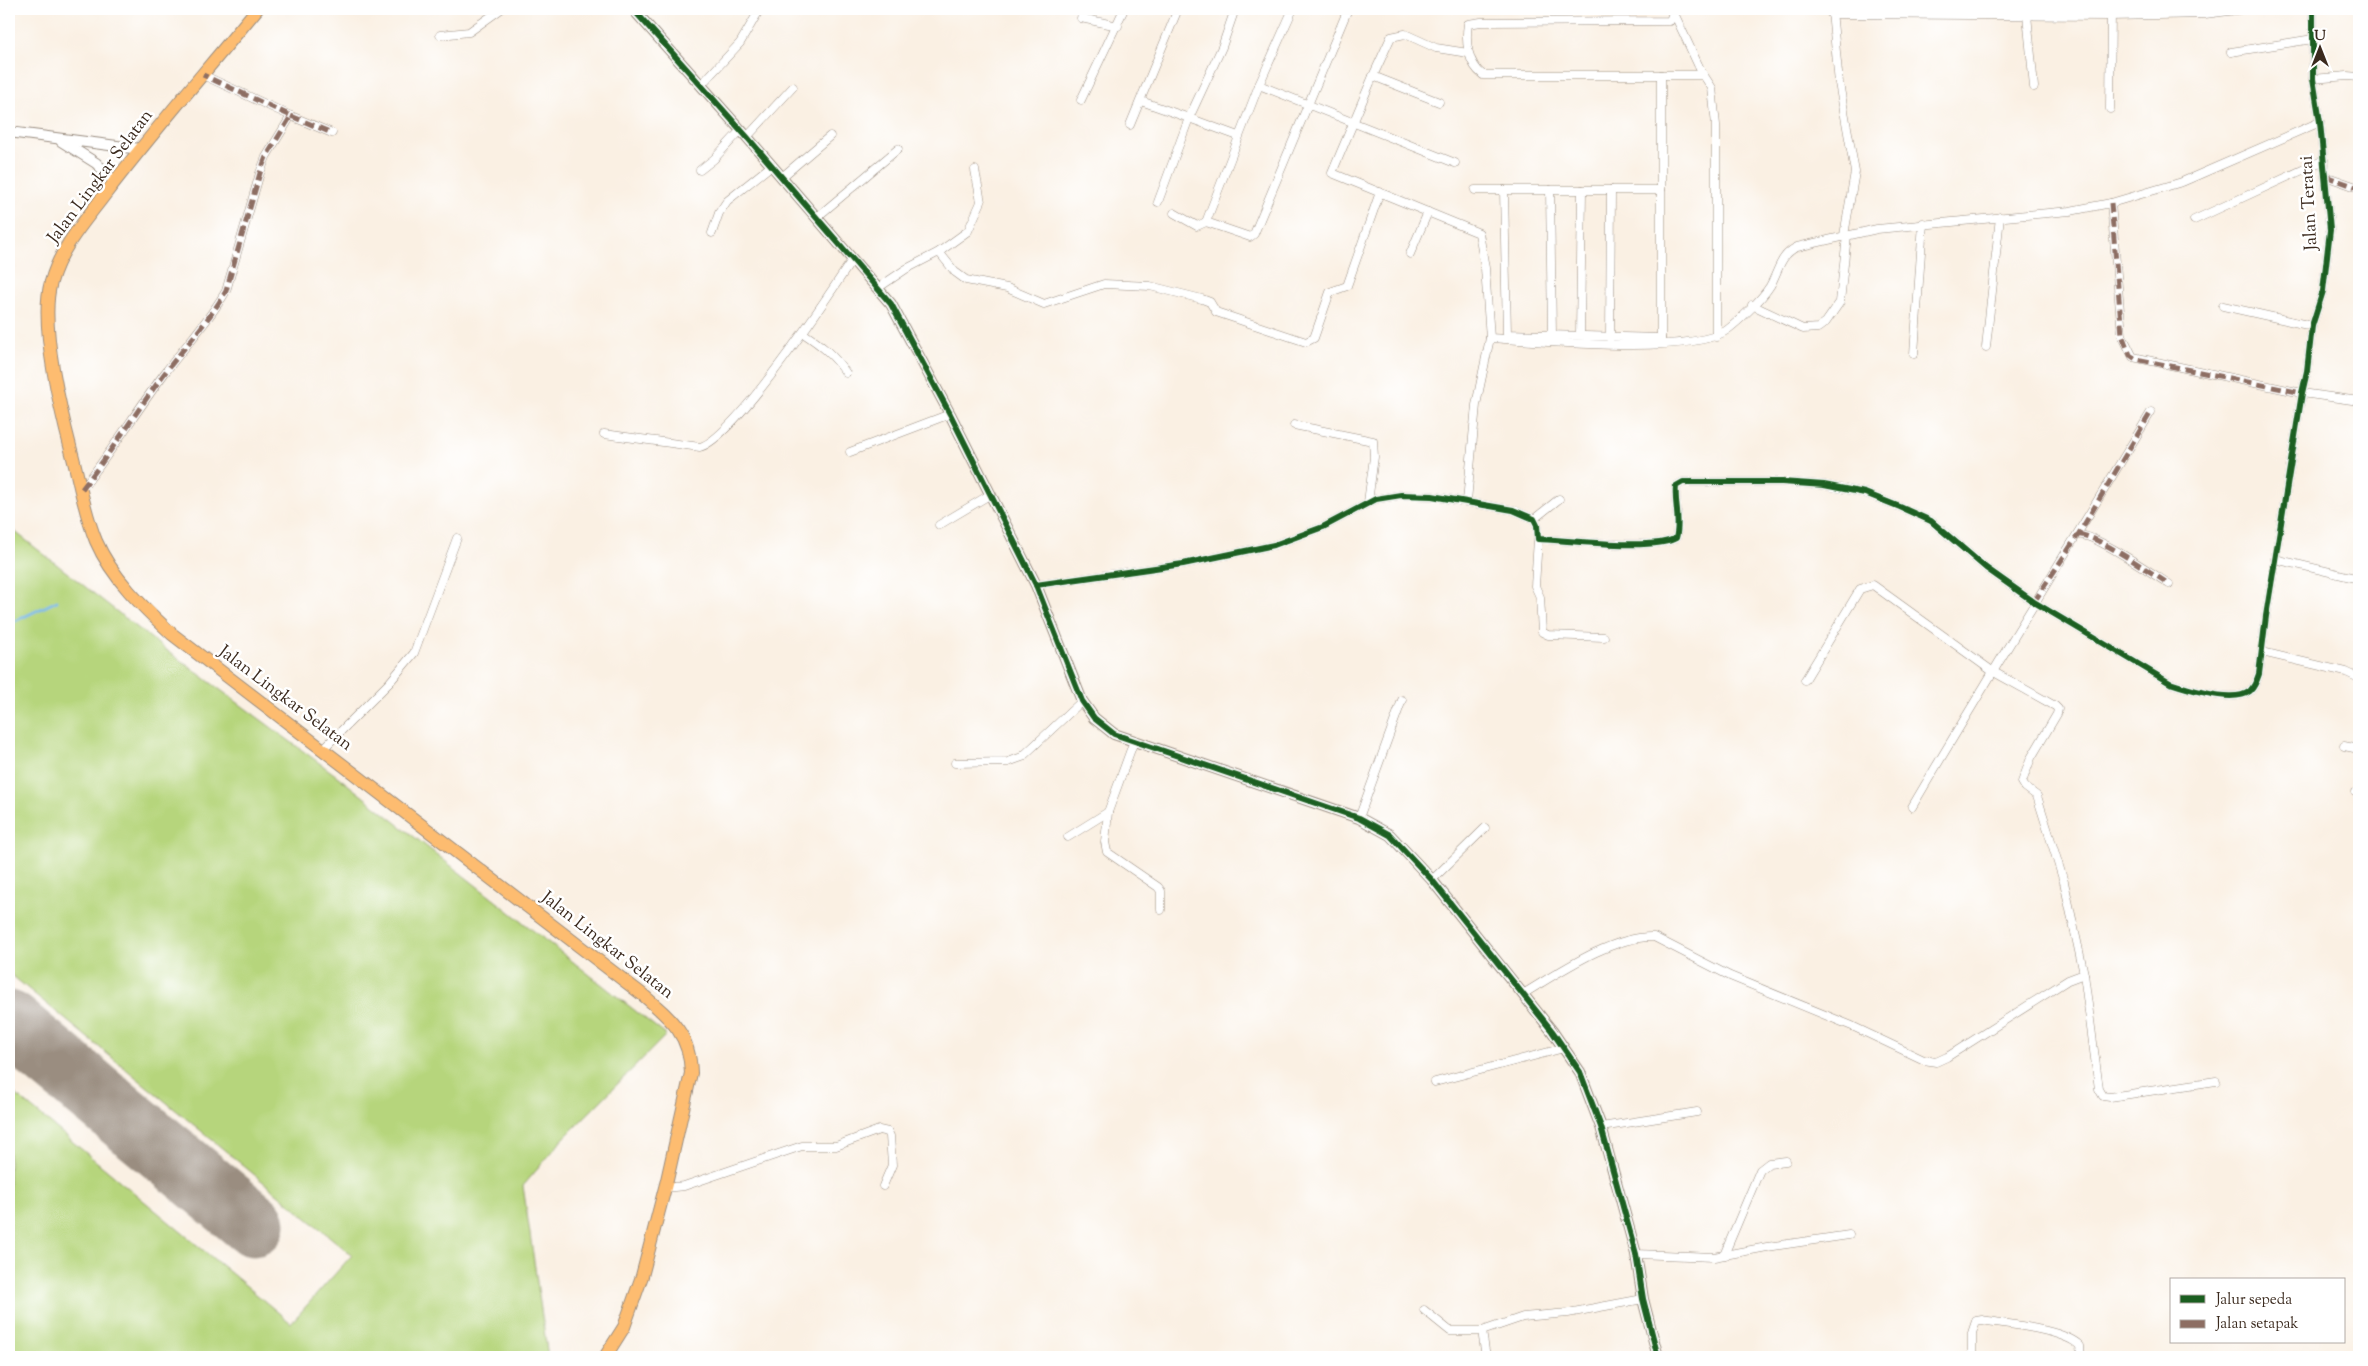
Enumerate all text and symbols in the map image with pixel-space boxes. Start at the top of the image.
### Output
north arrow [2296,22,2346,72]
text: U [2314,27,2326,47]
street label: Jalan Lingkar Selatan [41,104,160,250]
street label: Jalan Teratai [2295,155,2326,252]
street label: Jalan Lingkar Selatan [212,639,358,758]
street label: Jalan Lingkar Selatan [534,885,679,1006]
legend [2170,1278,2346,1344]
text: Jalur sepeda [2215,1290,2292,1311]
text: Jalan setapak [2215,1314,2299,1335]

